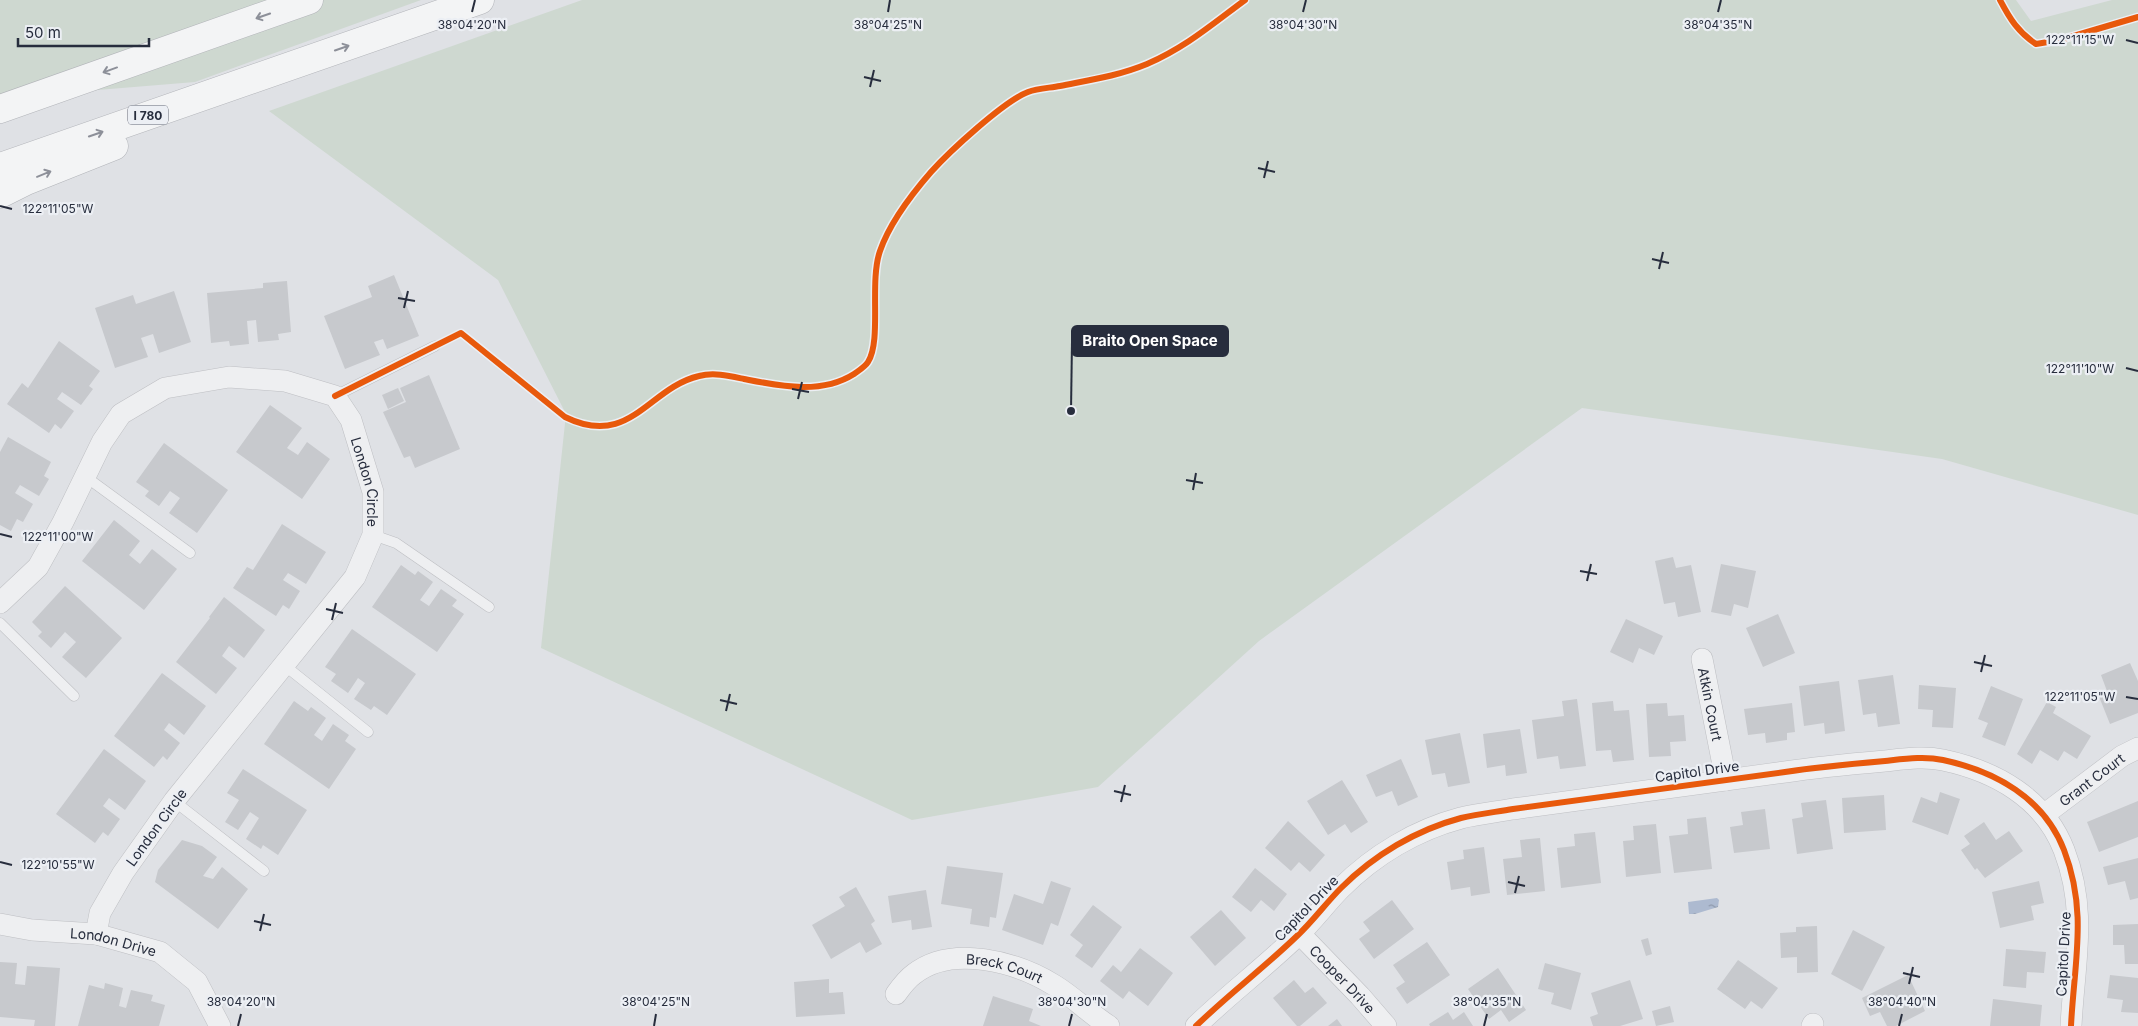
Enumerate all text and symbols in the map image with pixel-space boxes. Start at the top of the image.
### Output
one-way arrow [256,12,271,21]
scale bar [18,15,149,47]
text: 38°04'20"N [438,17,506,32]
text: 38°04'25"N [854,17,922,32]
text: 38°04'30"N [1269,17,1337,32]
text: 38°04'35"N [1684,17,1752,32]
text: 50 m [25,23,61,42]
text: 122°11'15"W [2046,32,2114,47]
one-way arrow [334,43,350,52]
one-way arrow [102,66,118,75]
road number: I 780 [128,106,168,124]
one-way arrow [87,128,103,138]
one-way arrow [36,169,51,178]
text: 122°11'05"W [23,201,93,216]
callout: Braito Open Space [1072,326,1228,356]
text: Braito Open Space [1082,331,1218,350]
text: 122°11'10"W [2046,361,2114,376]
street label: London Circle [348,435,382,527]
text: 122°11'00"W [23,529,94,544]
street label: Atkin Court [1695,666,1727,743]
text: 122°11'05"W [2045,689,2115,704]
street label: Grant Court [2055,749,2128,809]
street label: Capitol Drive [1654,757,1740,785]
street label: London Circle [122,785,190,869]
text: 122°10'55"W [21,857,95,872]
street label: Capitol Drive [1270,872,1342,944]
street label: Capitol Drive [2052,911,2074,997]
street label: London Drive [70,924,159,959]
street label: Cooper Drive [1306,941,1379,1016]
street label: Breck Court [966,950,1046,986]
text: 38°04'20"N [207,994,275,1009]
text: 38°04'25"N [622,994,690,1009]
text: 38°04'30"N [1038,994,1106,1009]
text: 38°04'35"N [1453,994,1521,1009]
text: 38°04'40"N [1868,994,1936,1009]

